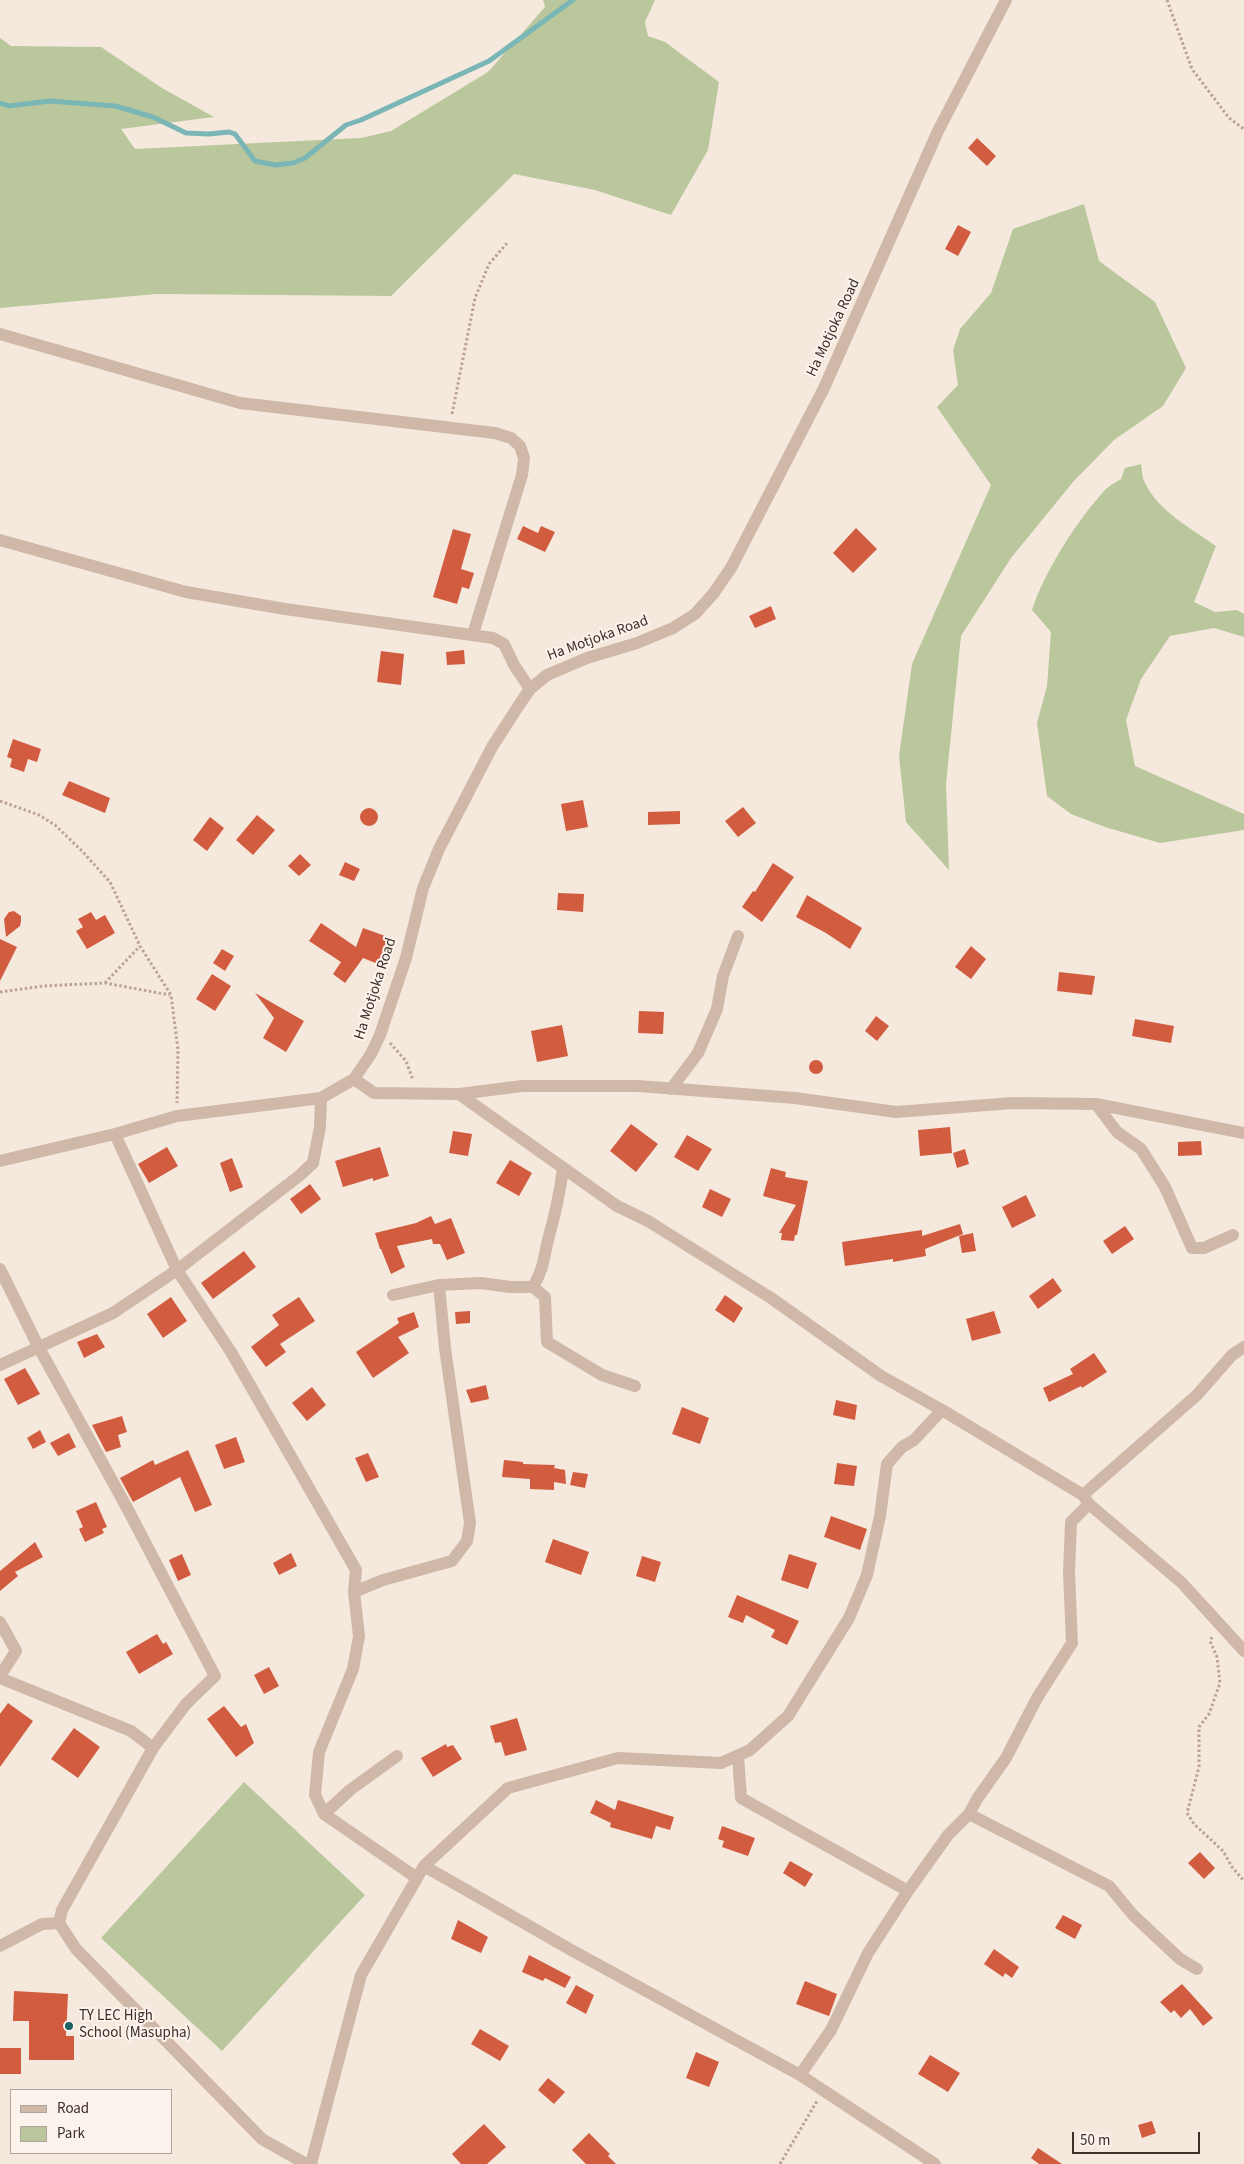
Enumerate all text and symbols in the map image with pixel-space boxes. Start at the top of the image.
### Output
street label: Ha Motjoka Road [803,276,865,380]
street label: Ha Motjoka Road [545,612,651,666]
street label: Ha Motjoka Road [351,936,401,1042]
place label: TY LEC High School (Masupha) [79,2008,191,2043]
marker: TY LEC High School (Masupha) [63,2020,75,2032]
legend [10,2089,172,2154]
text: Road [57,2098,89,2119]
scale bar [1074,2122,1202,2154]
text: Park [57,2123,85,2144]
text: 50 m [1080,2130,1110,2151]

